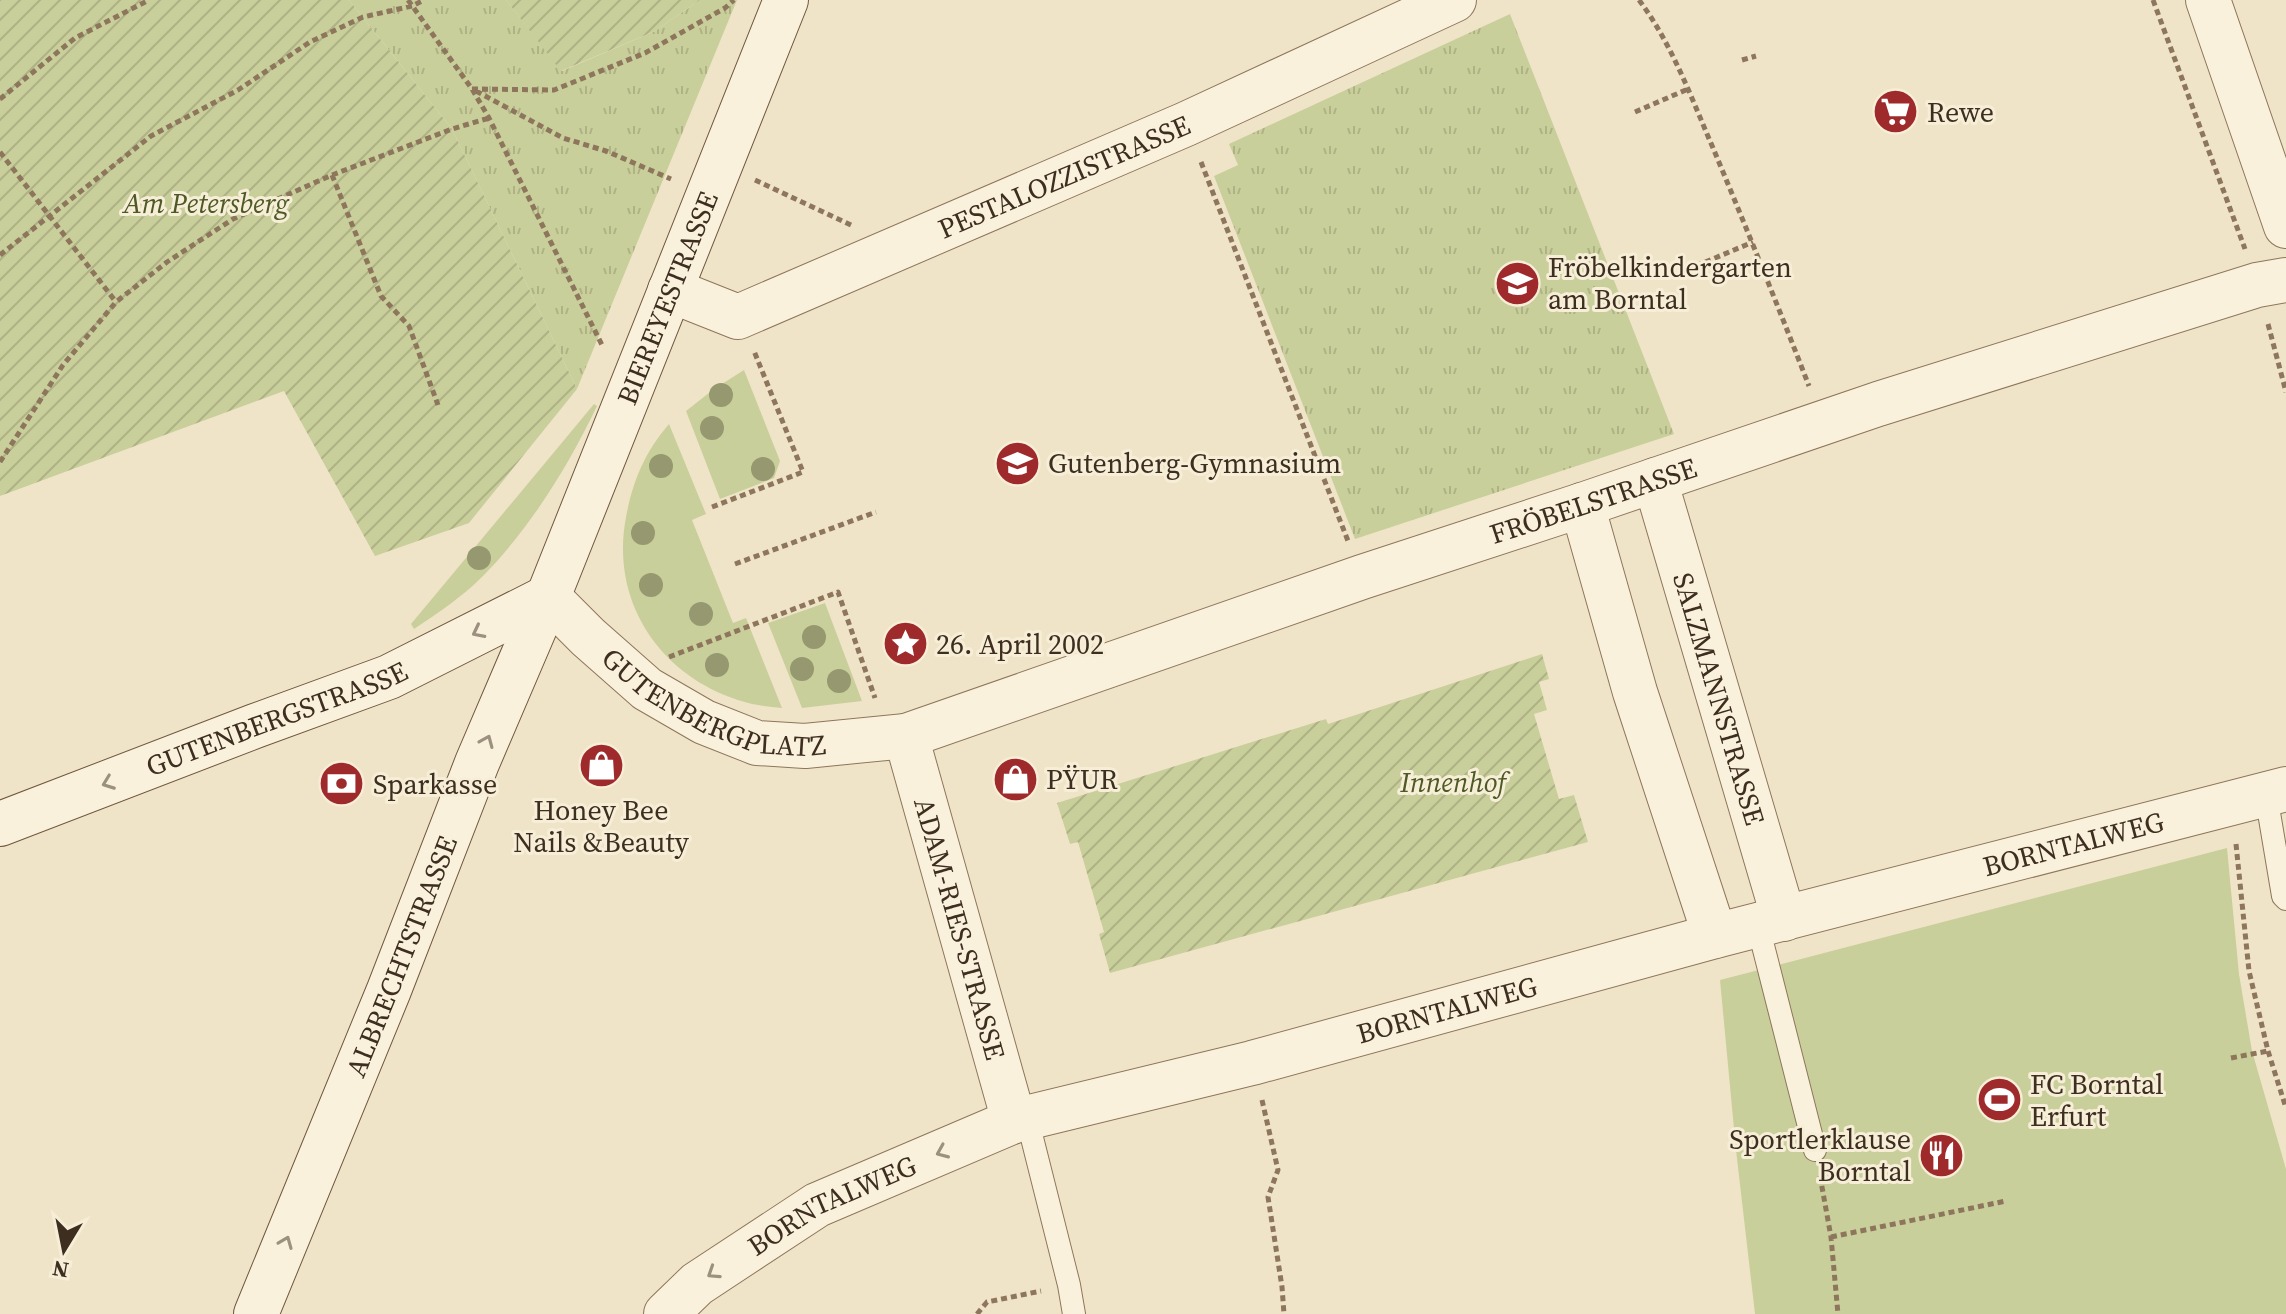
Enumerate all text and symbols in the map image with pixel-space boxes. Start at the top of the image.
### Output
supermarket icon: Rewe [1872,88,1920,136]
place label: Rewe [1927,93,1994,131]
street label: PESTALOZZISTRASSE [932,106,1196,248]
park label: Am Petersberg [121,184,290,222]
street label: BIEREYESTRASSE [608,186,727,410]
place label: Fröbelkindergarten am Borntal [1548,248,1792,318]
school or university icon: Fröbelkindergarten am Borntal [1493,259,1541,307]
school or university icon: Gutenberg-Gymnasium [993,439,1041,487]
place label: Gutenberg-Gymnasium [1048,444,1341,482]
street label: FRÖBELSTRASSE [1485,448,1702,553]
street label: SALZMANNSTRASSE [1664,568,1774,829]
place icon: 26. April 2002 [881,620,929,668]
one-way arrow [472,623,487,638]
place label: 26. April 2002 [936,625,1104,663]
street label: GUTENBERGPLATZ [594,639,827,765]
street label: GUTENBERGSTRASSE [140,652,414,785]
one-way arrow [477,734,493,749]
shop icon: Honey Bee Nails &Beauty [577,741,625,789]
shop icon: PŸUR [991,755,1039,803]
bank icon: Sparkasse [318,760,366,808]
place label: PŸUR [1046,760,1118,798]
park label: Innenhof [1399,763,1511,801]
place label: Sparkasse [373,765,497,803]
one-way arrow [102,773,116,790]
place label: Honey Bee Nails &Beauty [513,791,689,861]
street label: ADAM-RIES-STRASSE [905,793,1015,1064]
street label: BORNTALWEG [1979,802,2168,885]
street label: ALBRECHTSTRASSE [336,830,466,1083]
street label: BORNTALWEG [1352,967,1541,1052]
place label: FC Borntal Erfurt [2030,1065,2163,1135]
sports icon: FC Borntal Erfurt [1975,1076,2023,1124]
place label: Sportlerklause Borntal [1729,1120,1911,1190]
restaurant icon: Sportlerklause Borntal [1918,1131,1966,1179]
one-way arrow [936,1142,950,1158]
street label: BORNTALWEG [740,1146,922,1265]
north arrow [24,1210,104,1290]
one-way arrow [276,1236,292,1250]
text: N [50,1254,71,1286]
one-way arrow [707,1264,722,1279]

